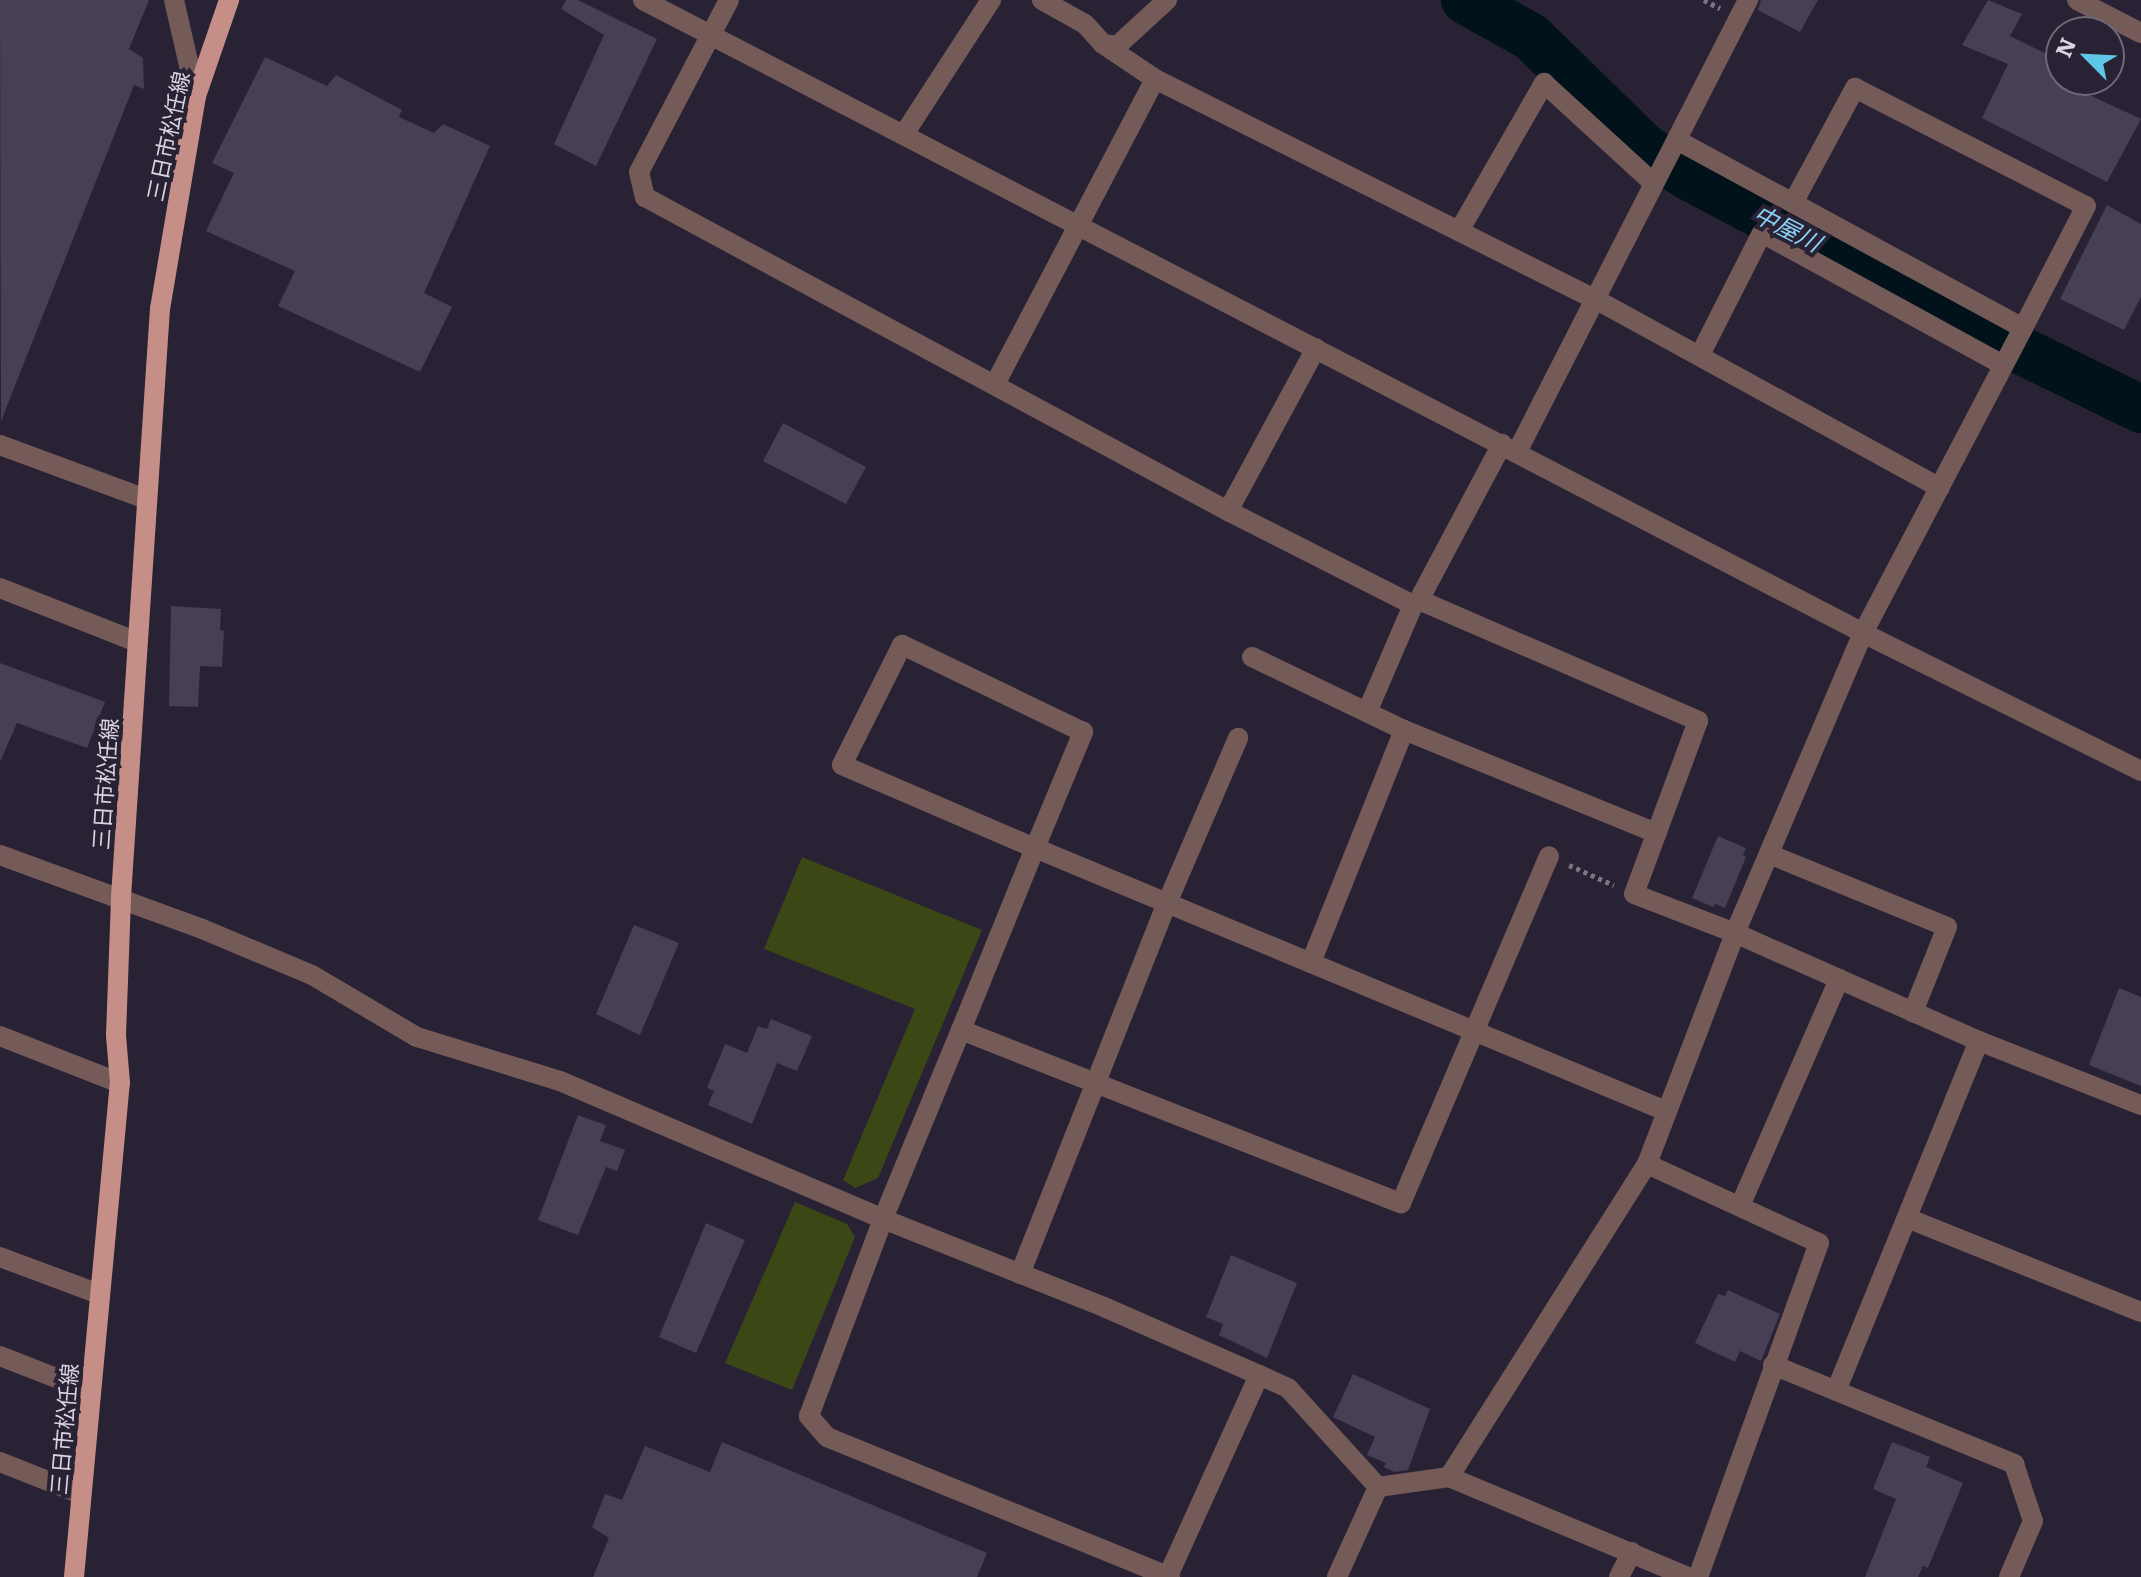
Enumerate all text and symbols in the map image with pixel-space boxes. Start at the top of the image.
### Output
north arrow [2045,16,2125,96]
text: N [2046,32,2083,62]
street label: 三日市松任線 [140,69,194,203]
water label: 中屋川 [1749,198,1827,256]
street label: 三日市松任線 [86,717,122,851]
street label: 三日市松任線 [44,1362,82,1496]

